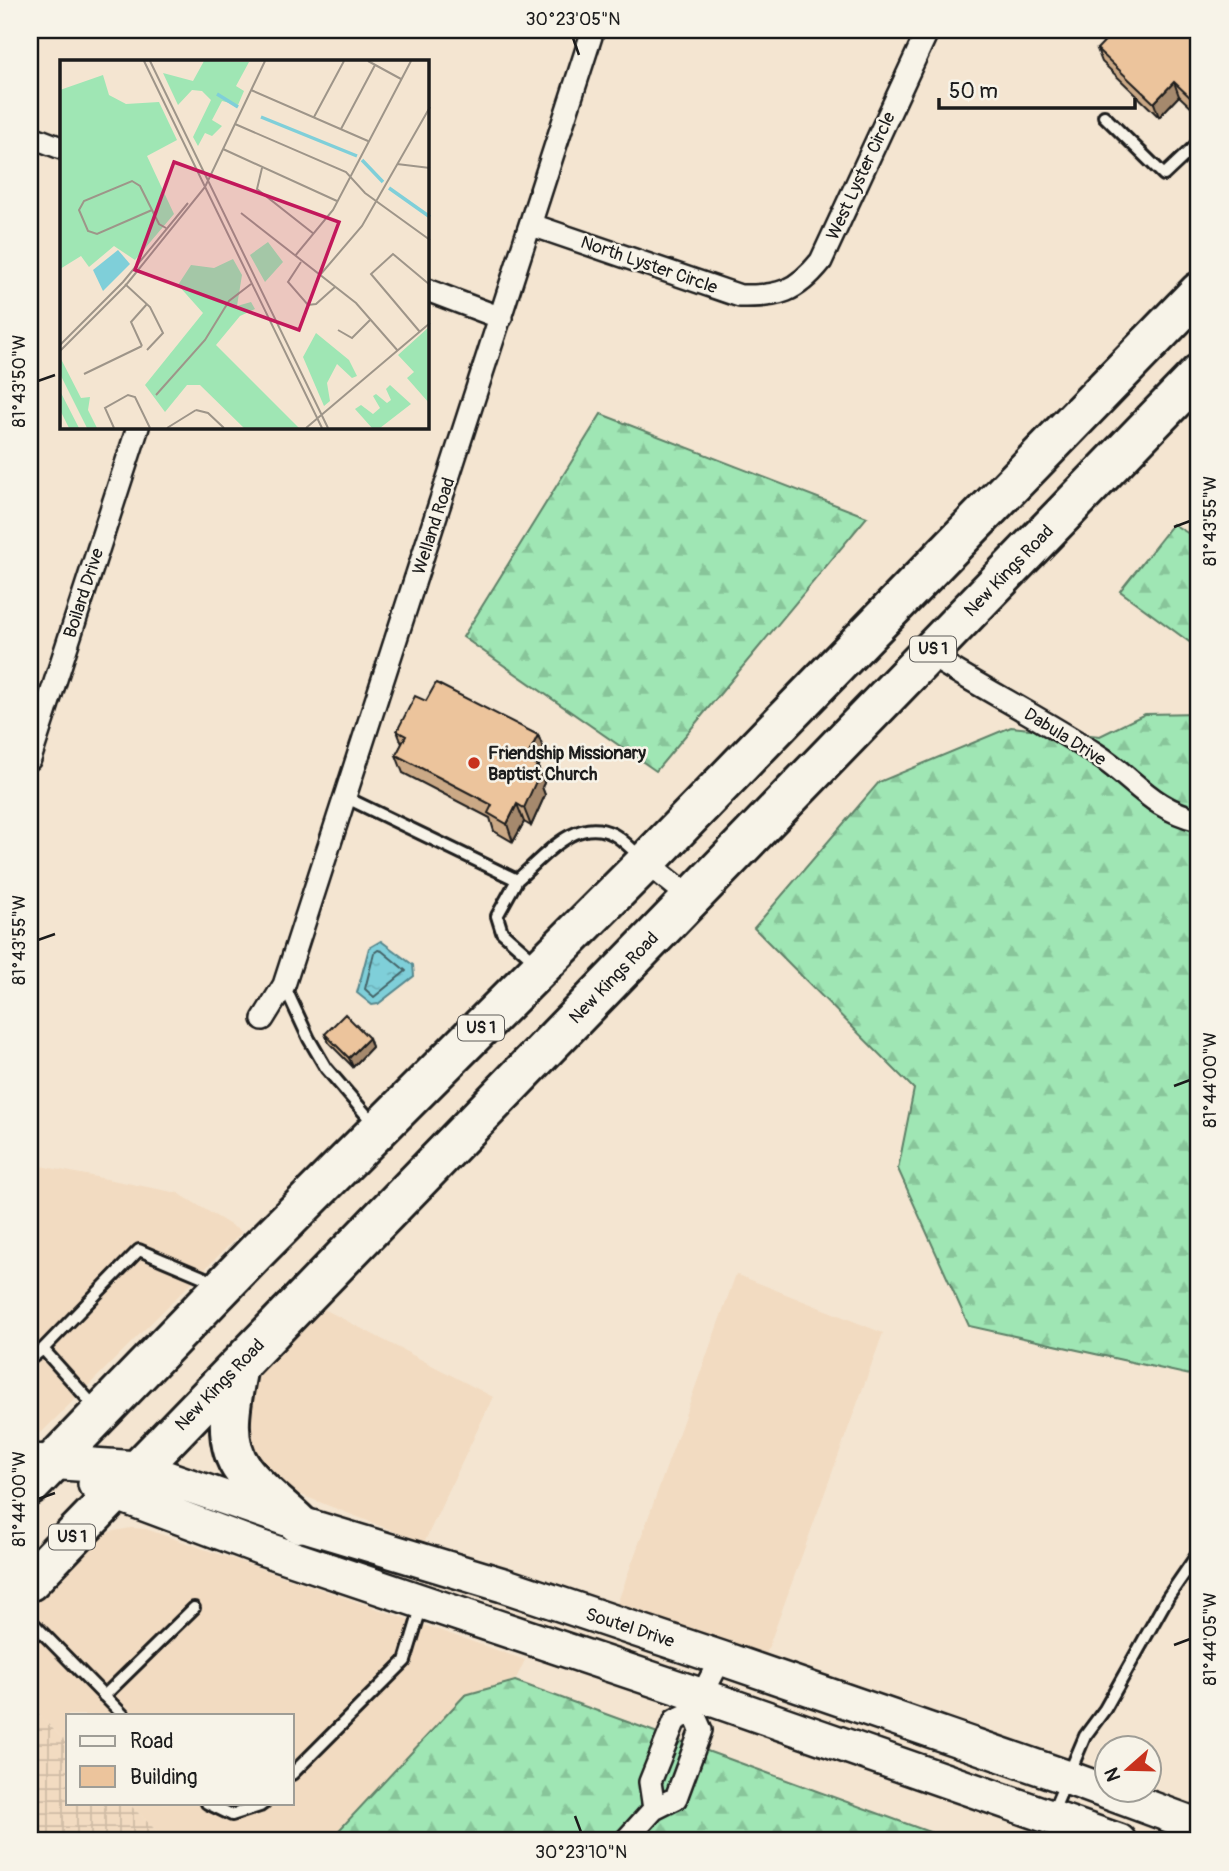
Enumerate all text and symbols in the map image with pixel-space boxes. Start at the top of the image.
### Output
text: 30°23'05"N [526,8,620,31]
inset map [60,60,429,429]
scale bar [939,66,1134,110]
text: 50 m [949,78,998,105]
street label: West Lyster Circle [821,108,901,244]
street label: North Lyster Circle [578,231,721,299]
text: 81°43'50"W [8,335,31,427]
street label: Welland Road [407,474,461,578]
text: 81°43'55"W [1199,476,1222,566]
street label: New Kings Road [959,520,1059,622]
street label: Boilard Drive [59,545,109,641]
road number: US 1 [910,636,956,662]
street label: Dabula Drive [1020,703,1110,771]
place label: Friendship Missionary Baptist Church [488,742,646,786]
marker: Friendship Missionary Baptist Church [466,755,482,771]
text: 81°43'55"W [8,895,31,985]
street label: New Kings Road [564,927,664,1029]
road number: US 1 [458,1016,504,1040]
text: 81°44'00"W [1199,1032,1222,1128]
street label: New Kings Road [170,1334,270,1436]
text: 81°44'00"W [8,1451,31,1547]
road number: US 1 [49,1525,95,1550]
text: 81°44'05"W [1199,1592,1222,1686]
street label: Soutel Drive [583,1603,677,1653]
legend [66,1714,294,1804]
text: Road [130,1728,174,1755]
north arrow [1092,1734,1162,1804]
text: Building [130,1764,197,1791]
text: N [1099,1764,1126,1785]
text: 30°23'10"N [535,1841,627,1864]

